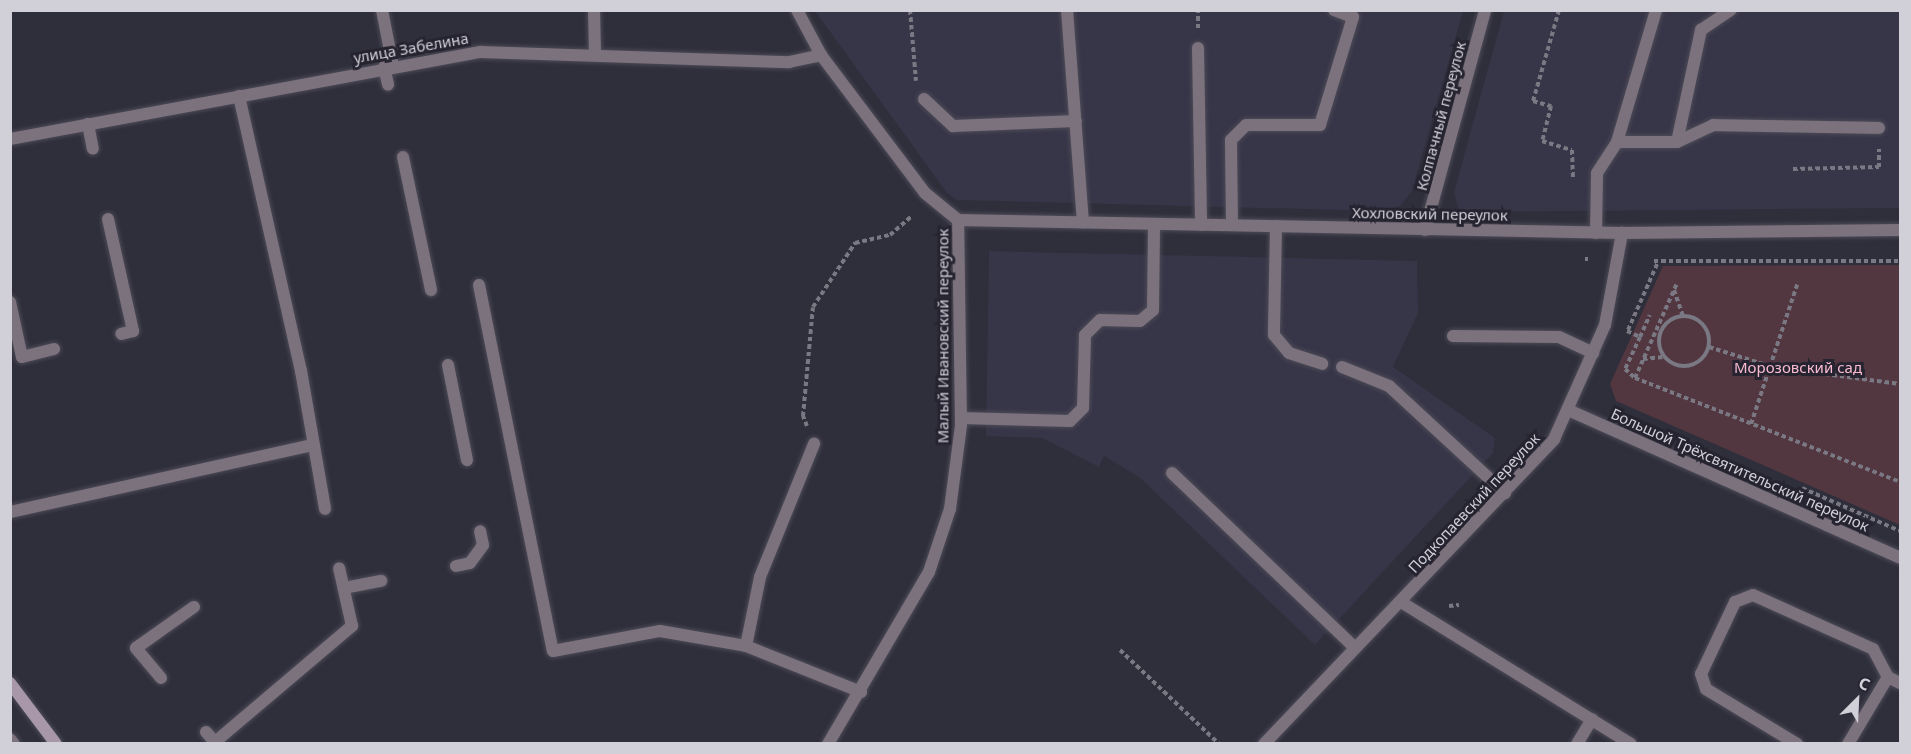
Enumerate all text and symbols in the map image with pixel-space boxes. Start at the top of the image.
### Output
street label: улица Забелина [352,29,470,67]
street label: Колпачный переулок [1412,39,1470,193]
street label: Хохловский переулок [1352,204,1508,224]
street label: Малый Ивановский переулок [934,229,952,443]
park label: Морозовский сад [1734,359,1862,377]
street label: Большой Трёхсвятительский переулок [1608,405,1872,535]
street label: Подкопаевский переулок [1405,429,1543,577]
north arrow [1827,670,1887,730]
text: С [1855,671,1874,696]

